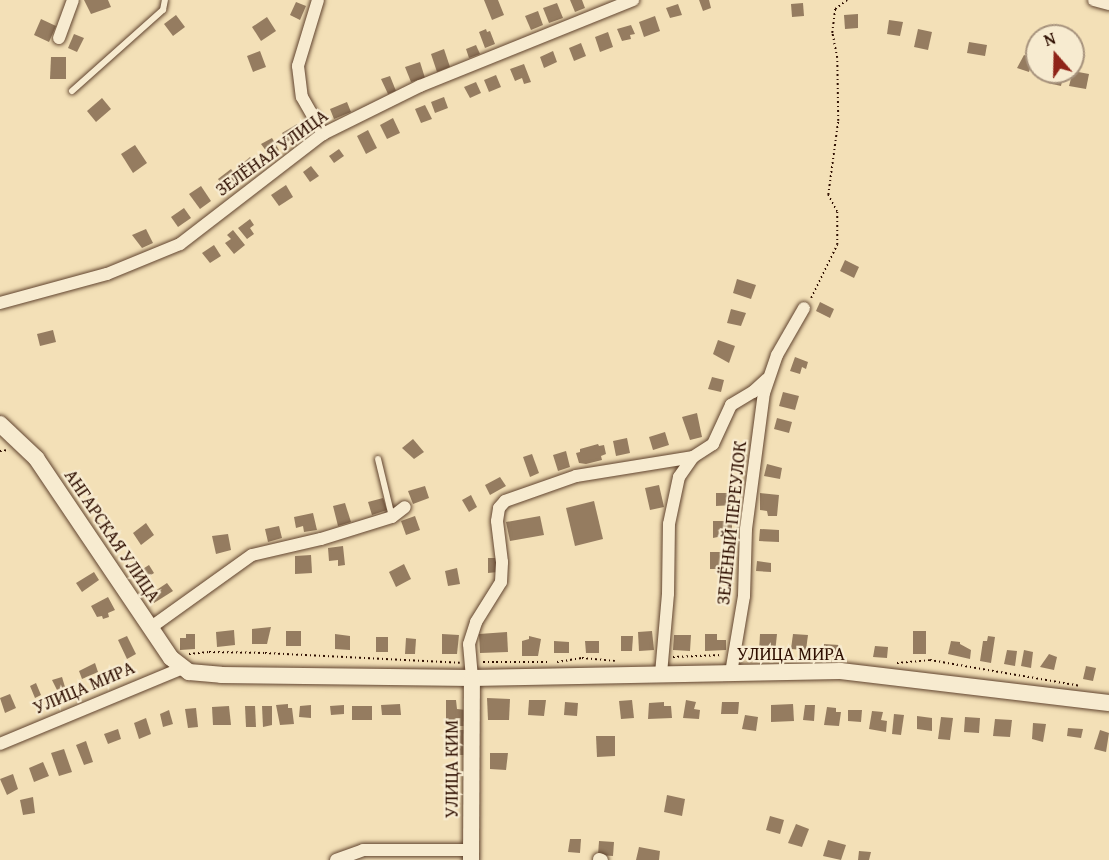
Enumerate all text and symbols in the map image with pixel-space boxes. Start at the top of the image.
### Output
north arrow [1025,24,1085,84]
text: N [1040,26,1059,52]
street label: ЗЕЛЁНАЯ УЛИЦА [212,105,332,201]
street label: ЗЕЛЁНЫЙ ПЕРЕУЛОК [713,440,751,606]
street label: АНГАРСКАЯ УЛИЦА [60,465,164,607]
street label: УЛИЦА МИРА [737,643,845,665]
street label: УЛИЦА МИРА [30,657,138,719]
street label: УЛИЦА КИМ [441,720,463,818]

